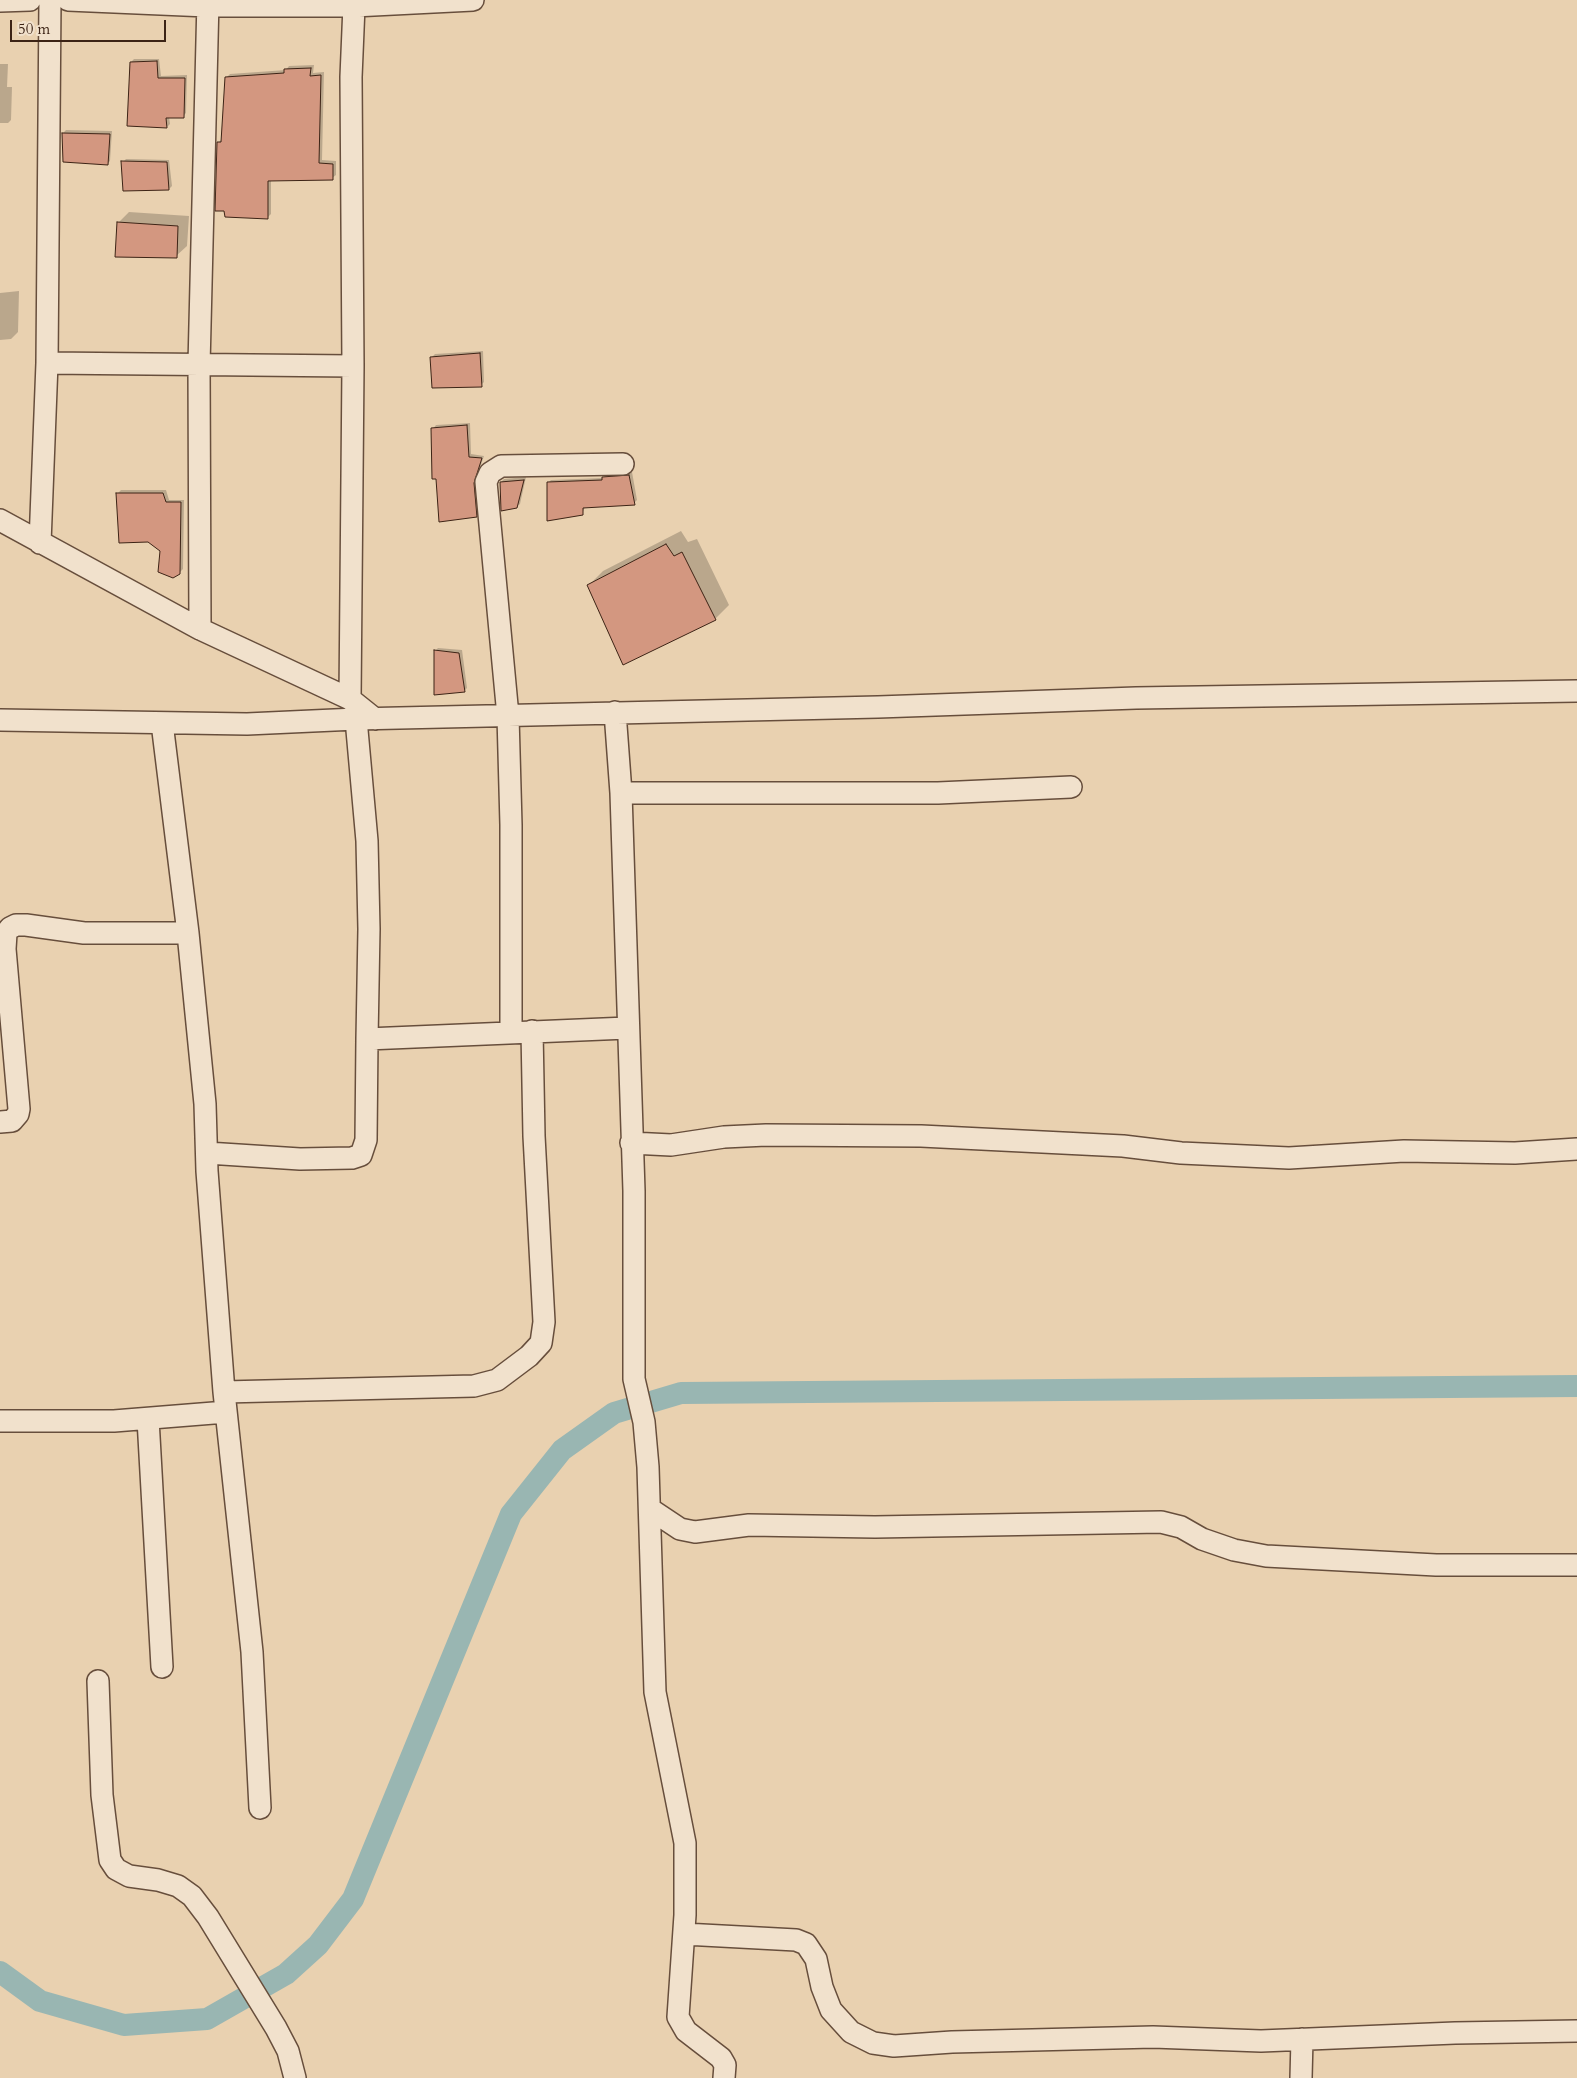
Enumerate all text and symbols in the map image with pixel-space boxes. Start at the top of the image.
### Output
scale bar [12,10,169,42]
text: 50 m [18,19,50,39]

